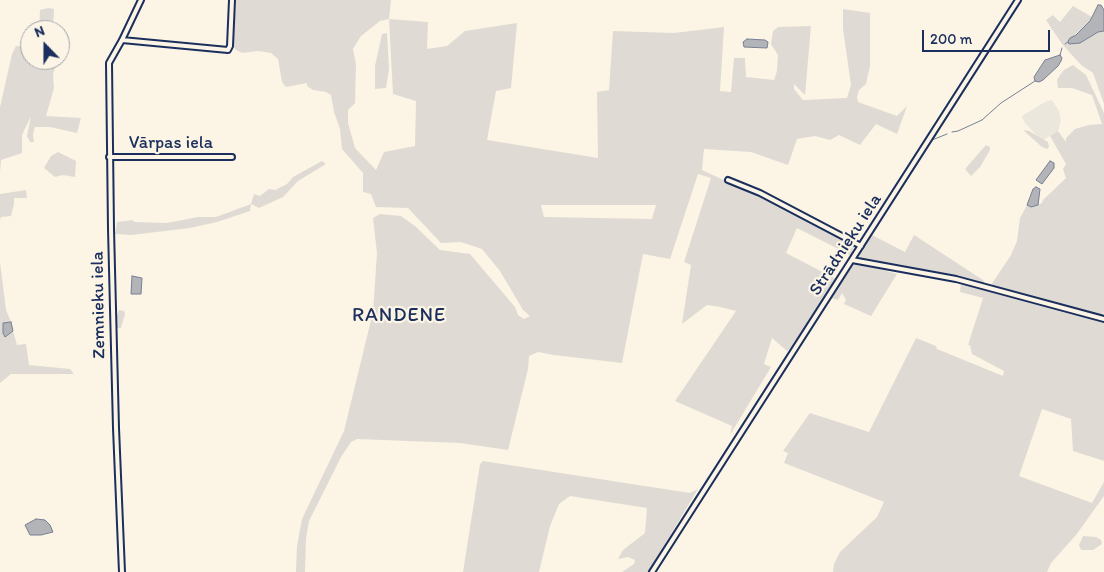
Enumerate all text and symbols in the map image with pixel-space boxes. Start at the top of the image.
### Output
north arrow [20,20,70,70]
scale bar [924,20,1052,52]
text: N [32,22,47,41]
text: 200 m [930,30,972,48]
street label: Vārpas iela [129,132,213,154]
street label: Strādnieku iela [805,190,887,300]
street label: Zemnieku iela [87,251,111,359]
district label: RANDENE [351,304,447,328]

